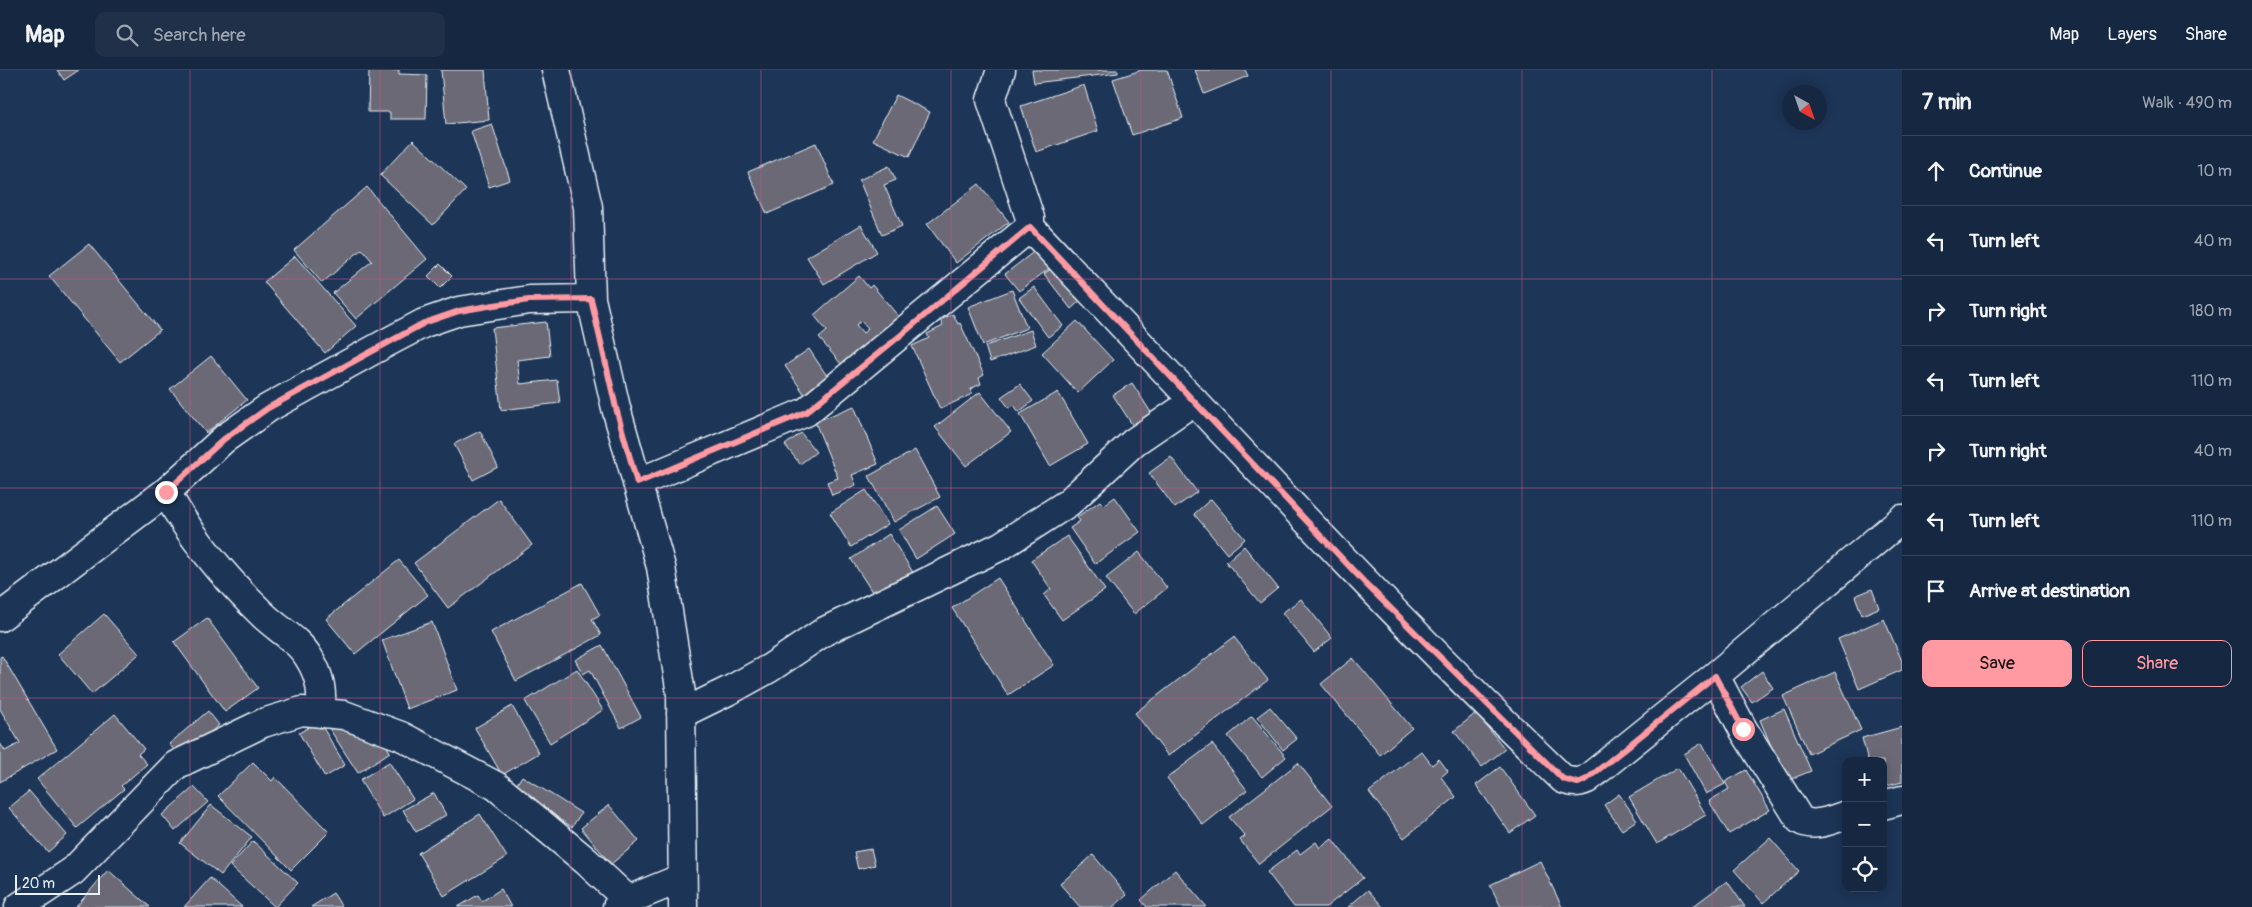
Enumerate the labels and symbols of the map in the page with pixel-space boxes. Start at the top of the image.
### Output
north arrow [1782,85,1827,130]
route end [155,481,178,504]
route start [1732,718,1755,741]
scale bar [15,872,100,895]

